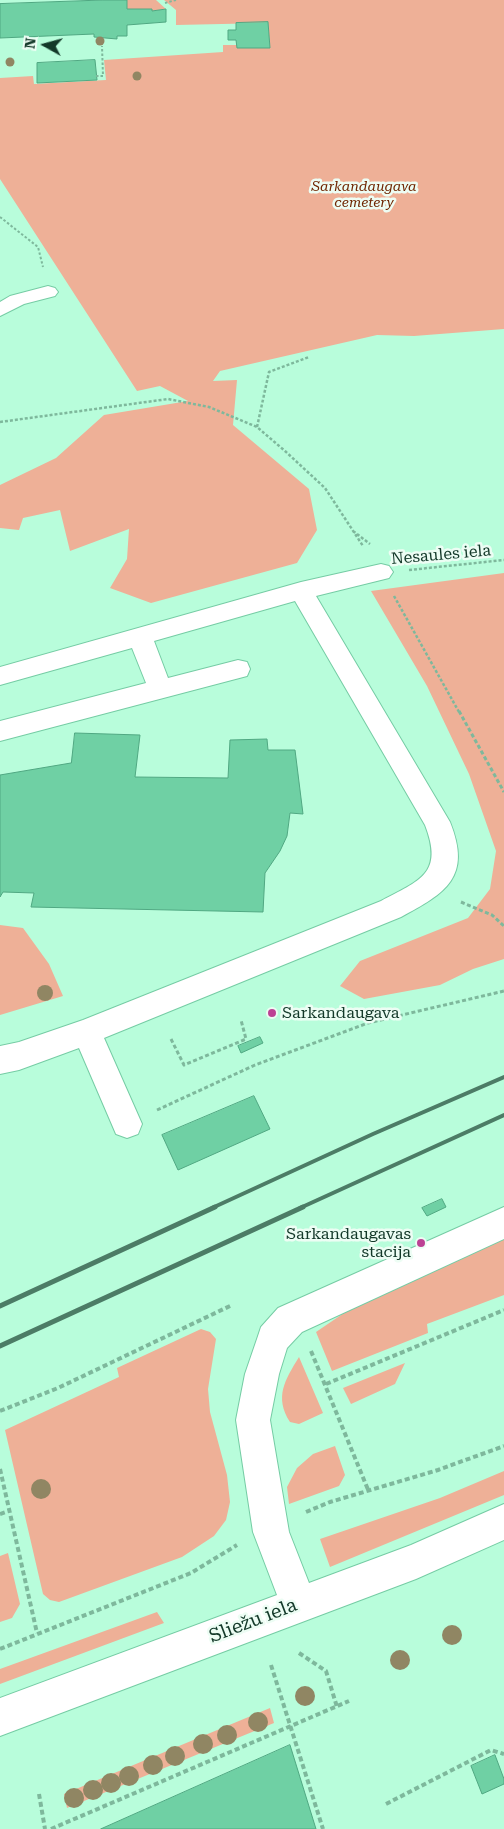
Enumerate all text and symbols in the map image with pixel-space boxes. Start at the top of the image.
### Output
north arrow [20,20,70,70]
text: N [22,37,39,49]
park label: Sarkandaugava cemetery [311,179,417,212]
street label: Nesaules iela [390,541,492,569]
place label: Sarkandaugava [282,1003,399,1023]
marker: Sarkandaugava [266,1007,278,1019]
place label: Sarkandaugavas stacija [286,1224,411,1262]
marker: Sarkandaugavas stacija [415,1237,427,1249]
street label: Sliežu iela [206,1594,300,1648]

